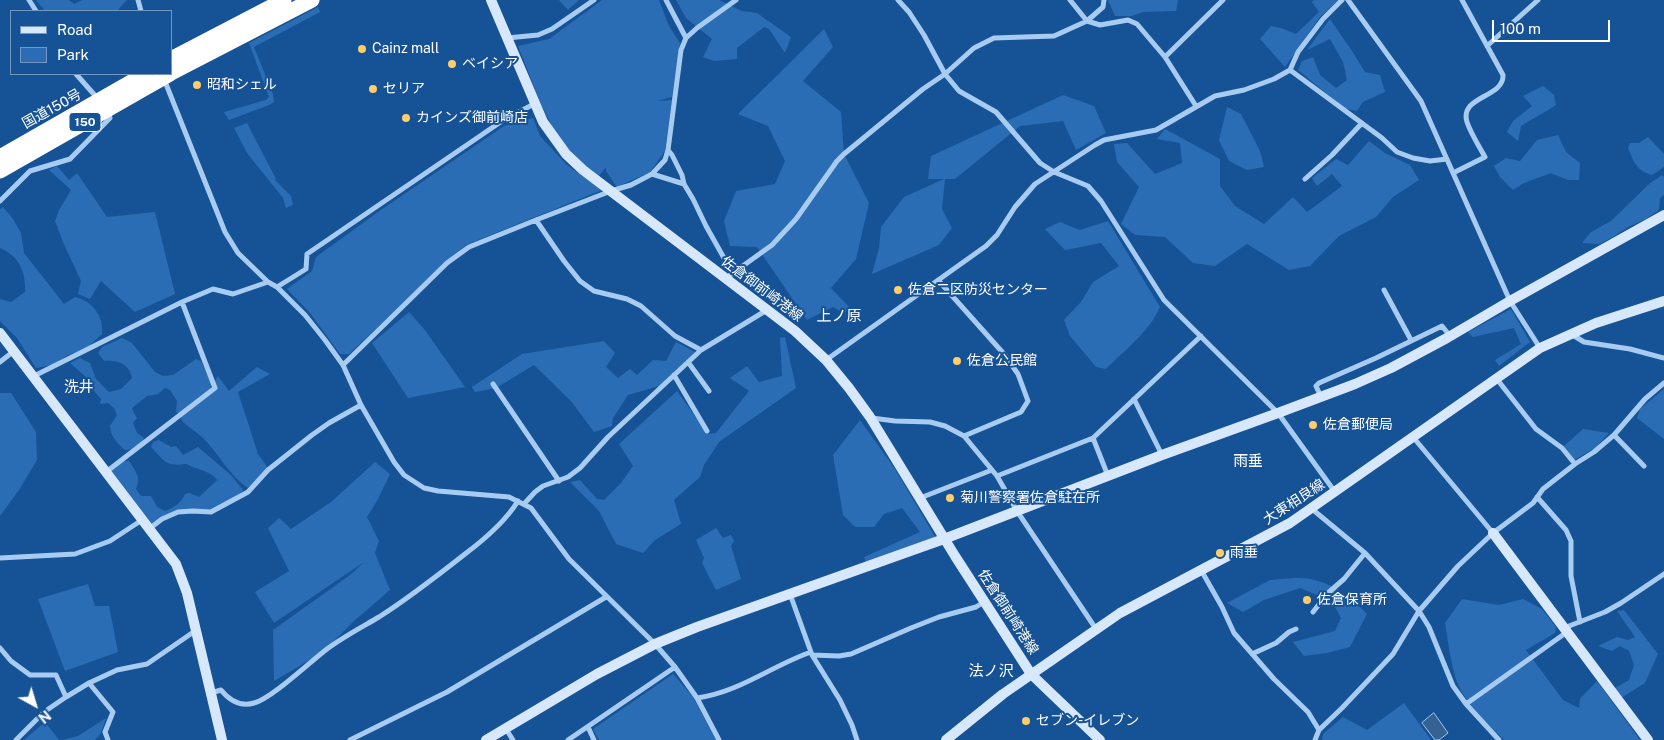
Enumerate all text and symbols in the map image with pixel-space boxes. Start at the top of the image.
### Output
legend [10,10,172,75]
scale bar [1494,10,1612,42]
text: 100 m [1500,20,1541,37]
text: Road [57,21,93,38]
place label: Cainz mall [372,41,439,57]
marker: Cainz mall [356,43,368,55]
text: Park [57,46,89,63]
place label: ベイシア [462,56,518,72]
marker: ベイシア [446,58,458,70]
place label: 昭和シェル [207,77,277,93]
marker: 昭和シェル [191,79,203,91]
place label: セリア [383,81,425,97]
marker: セリア [367,83,379,95]
street label: 国道150号 [19,86,85,132]
place label: カインズ御前崎店 [416,110,528,126]
road number: 150 [69,112,101,132]
marker: カインズ御前崎店 [400,112,412,124]
street label: 佐倉御前崎港線 [718,253,806,325]
place label: 佐倉二区防災センター [908,282,1048,298]
marker: 佐倉二区防災センター [892,284,904,296]
district label: 上ノ原 [817,307,861,325]
place label: 佐倉公民館 [967,353,1037,369]
marker: 佐倉公民館 [951,355,963,367]
district label: 洗井 [64,378,94,396]
place label: 佐倉郵便局 [1323,417,1393,433]
marker: 佐倉郵便局 [1307,419,1319,431]
district label: 雨垂 [1233,452,1263,470]
street label: 大東相良線 [1260,476,1328,528]
place label: 菊川警察署佐倉駐在所 [960,490,1100,506]
marker: 菊川警察署佐倉駐在所 [944,492,956,504]
place label: 雨垂 [1230,545,1258,561]
marker: 雨垂 [1214,547,1226,559]
street label: 佐倉御前崎港線 [974,566,1042,658]
place label: 佐倉保育所 [1317,592,1387,608]
marker: 佐倉保育所 [1301,594,1313,606]
district label: 法ノ沢 [969,662,1013,680]
north arrow [10,680,60,730]
text: N [35,707,54,726]
place label: セブン-イレブン [1036,713,1139,729]
marker: セブン-イレブン [1020,715,1032,727]

